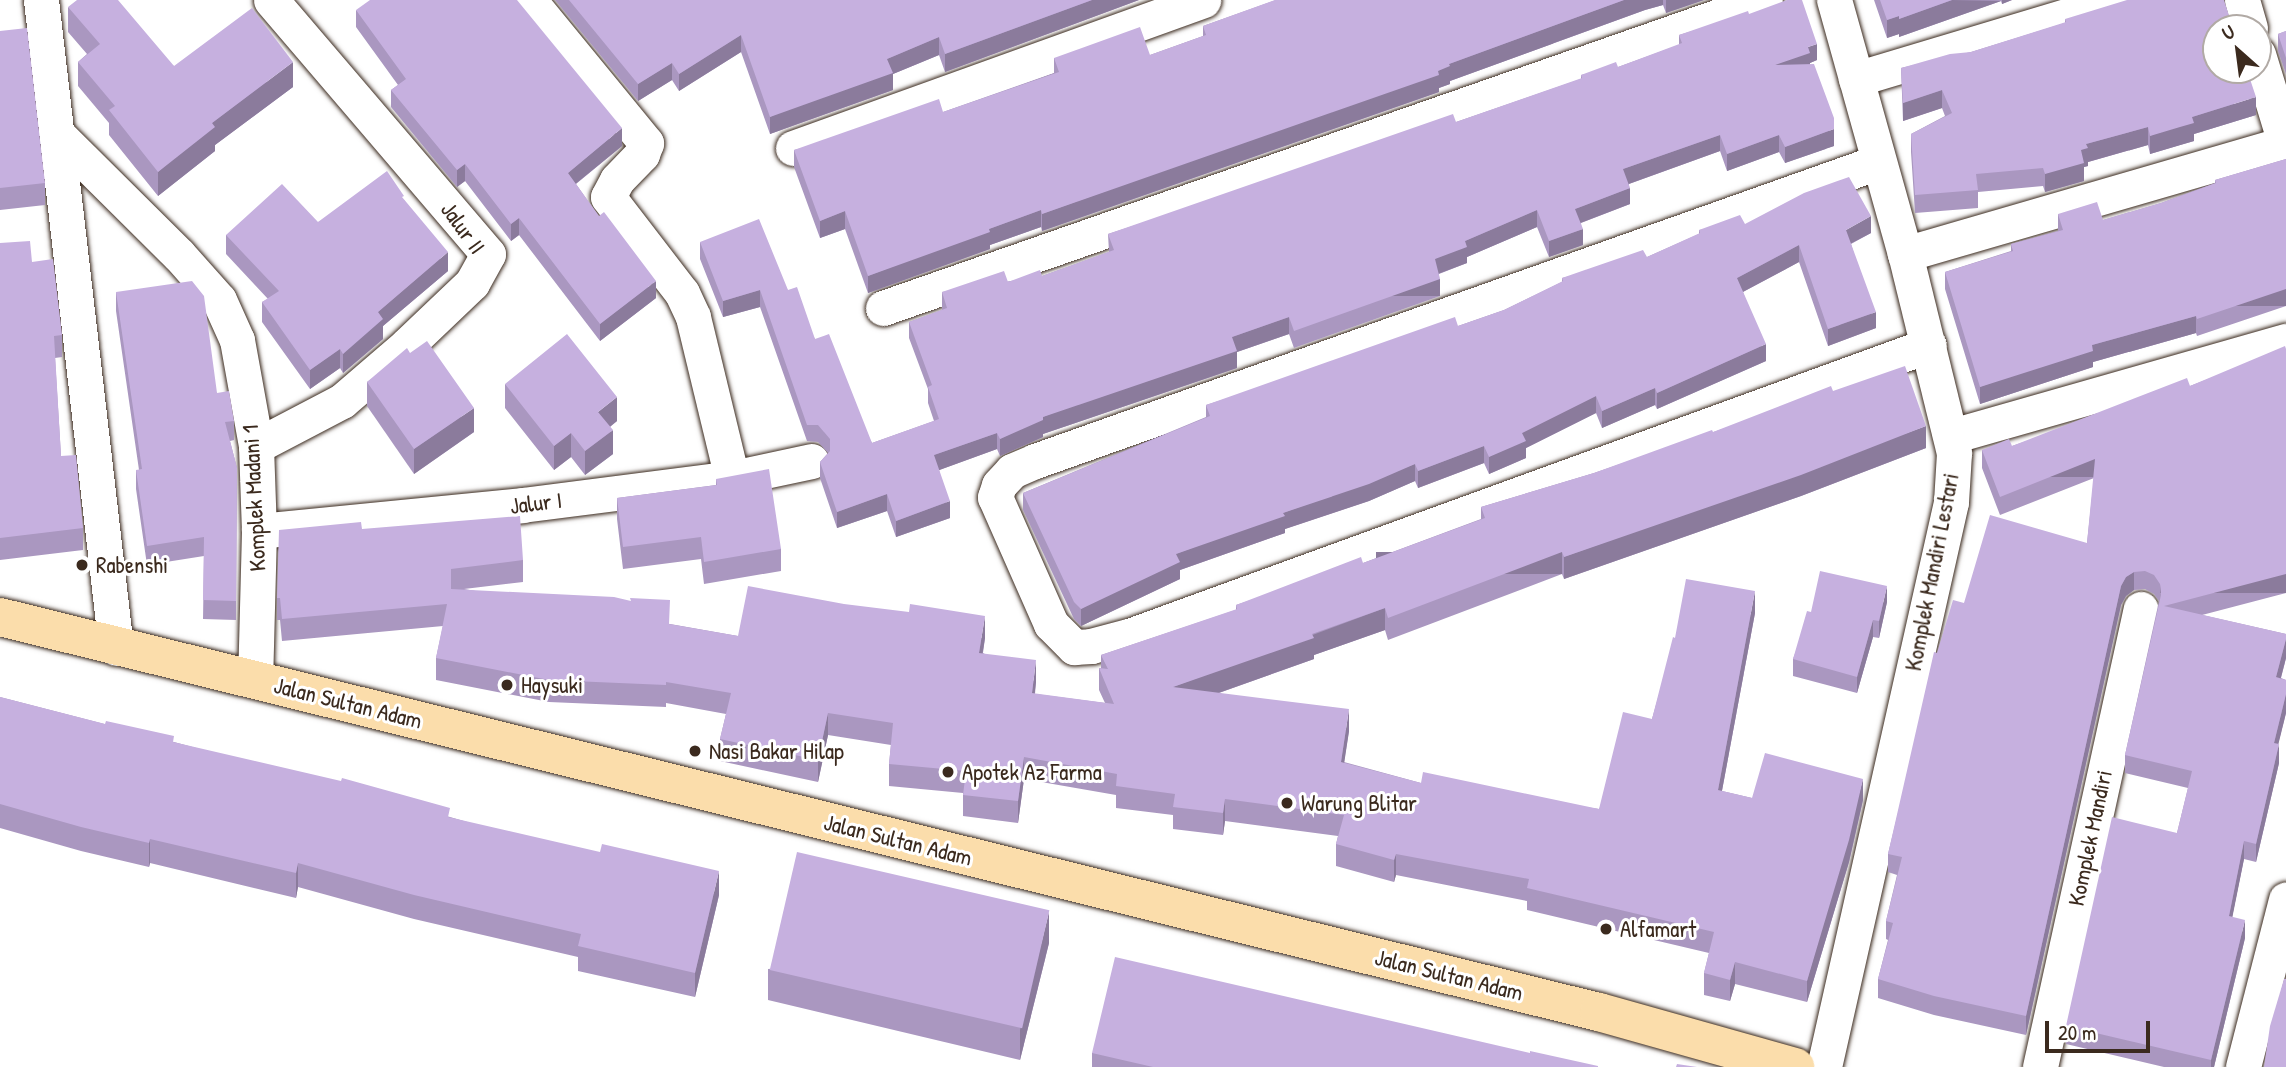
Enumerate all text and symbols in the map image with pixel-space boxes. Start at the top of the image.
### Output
north arrow [2202,14,2272,84]
text: U [2217,18,2239,46]
street label: Jalur II [435,197,491,259]
street label: Komplek Madani 1 [236,424,272,572]
street label: Komplek Mandiri Lestari [1899,471,1965,673]
street label: Jalur I [508,486,564,520]
place label: Rabenshi [96,551,168,579]
marker: Rabenshi [74,557,90,573]
street label: Jalan Sultan Adam [271,671,425,735]
place label: Haysuki [521,671,583,699]
marker: Haysuki [499,677,515,693]
place label: Nasi Bakar Hilap [709,737,844,765]
marker: Nasi Bakar Hilap [687,743,703,759]
place label: Apotek Az Farma [962,758,1102,786]
marker: Apotek Az Farma [940,764,956,780]
street label: Komplek Mandiri [2062,768,2118,908]
place label: Warung Blitar [1301,789,1417,817]
marker: Warung Blitar [1279,795,1295,811]
street label: Jalan Sultan Adam [821,808,975,872]
place label: Alfamart [1620,915,1696,943]
marker: Alfamart [1598,921,1614,937]
street label: Jalan Sultan Adam [1372,943,1526,1007]
scale bar [2048,1007,2153,1052]
text: 20 m [2058,1018,2096,1047]

